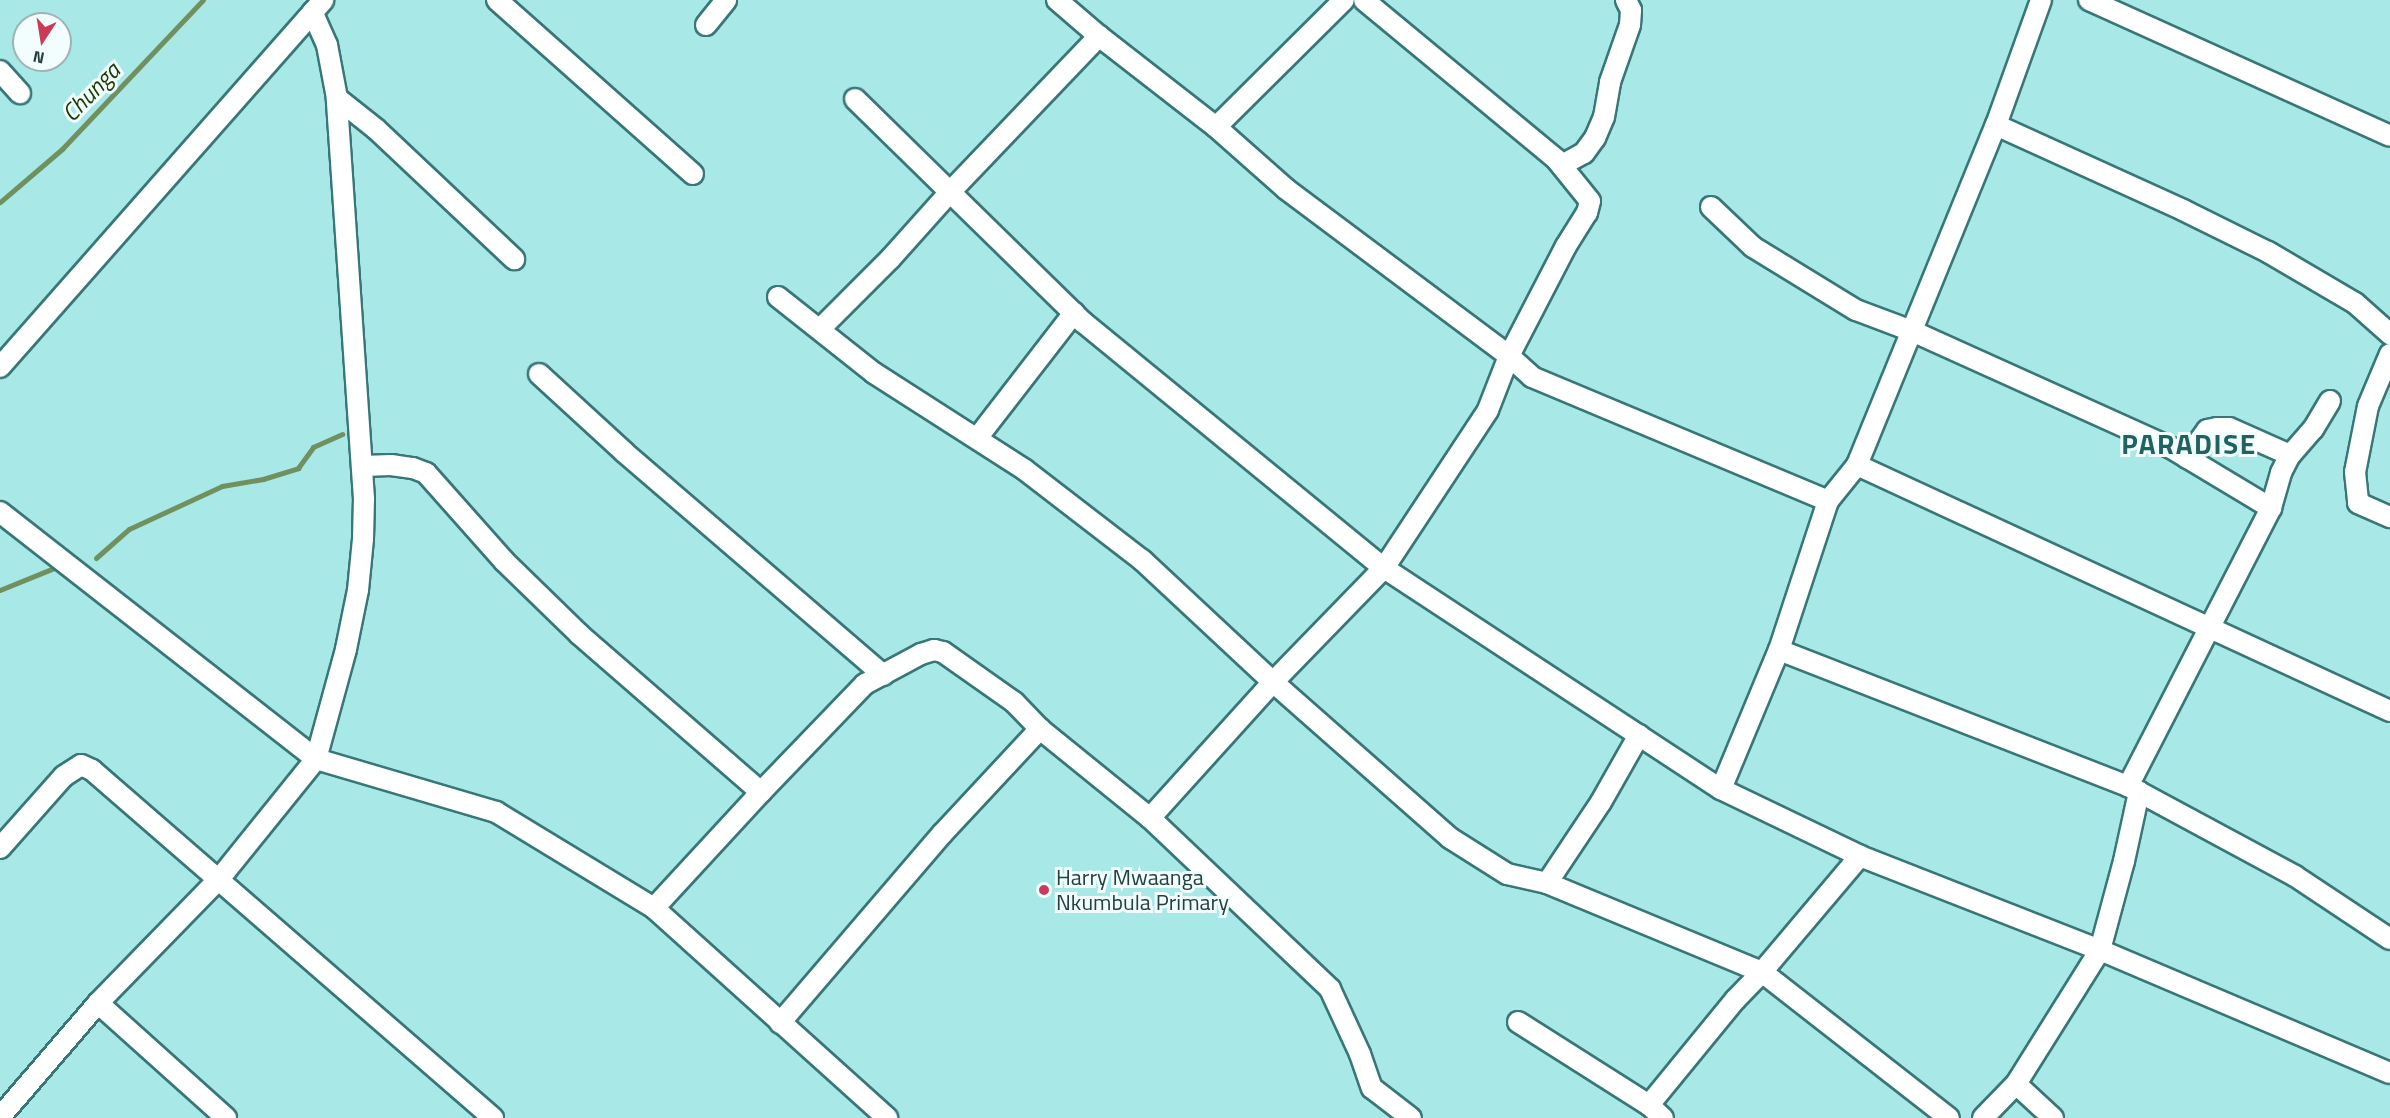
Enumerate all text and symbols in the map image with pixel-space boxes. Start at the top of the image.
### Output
north arrow [12,12,72,72]
text: N [31,45,47,71]
water label: Chunga [56,56,126,128]
district label: PARADISE [2121,427,2257,461]
place label: Harry Mwaanga Nkumbula Primary [1056,864,1229,915]
marker: Harry Mwaanga Nkumbula Primary [1037,883,1051,897]

